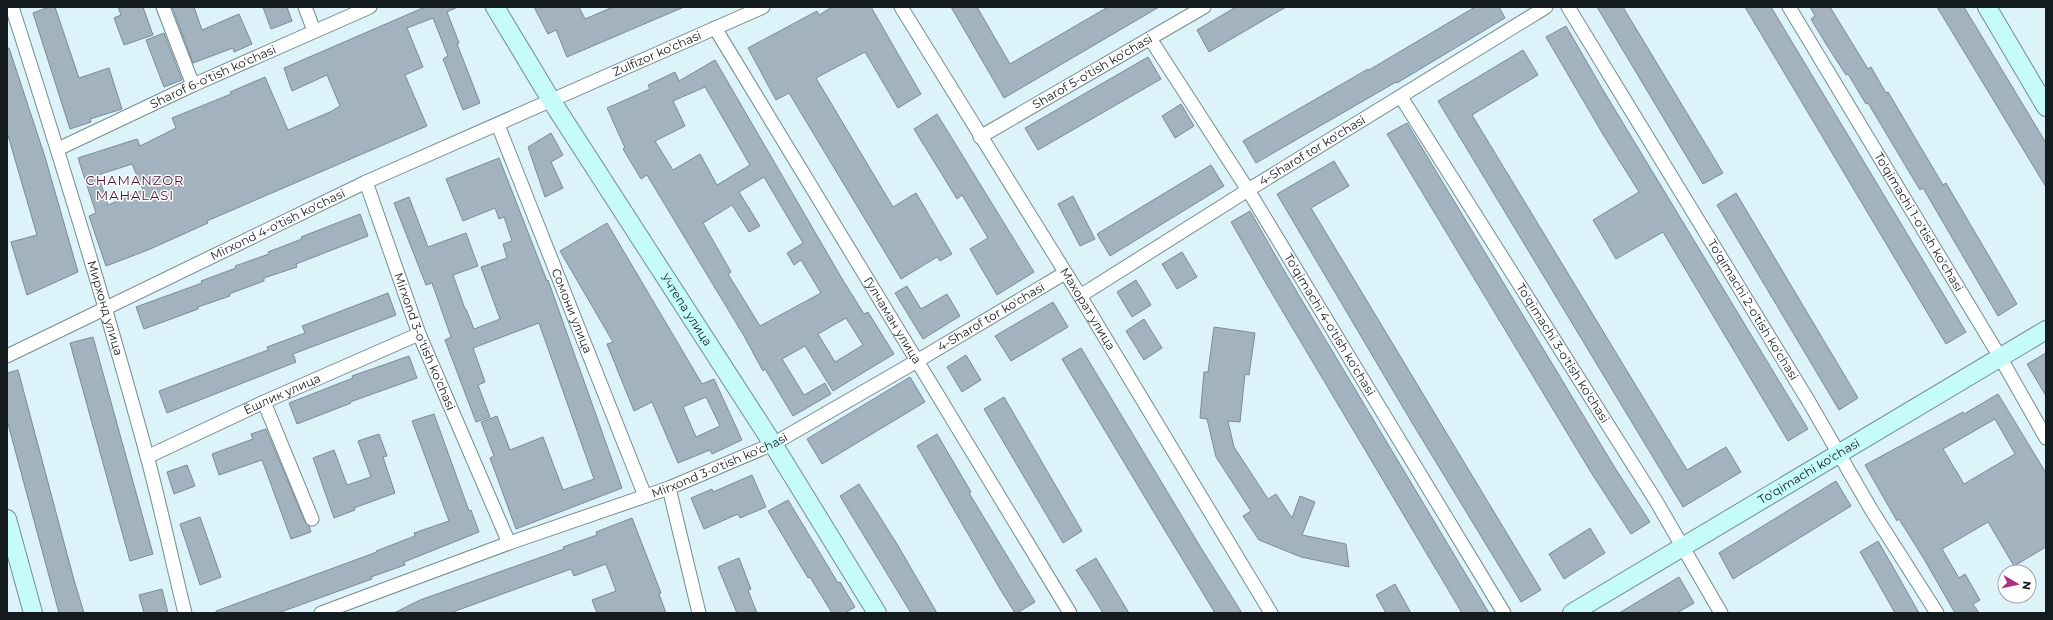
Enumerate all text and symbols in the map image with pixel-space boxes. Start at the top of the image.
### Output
street label: Zulfizor ko'chasi [610,27,703,79]
street label: Sharof 5-o'tish ko'chasi [1030,31,1155,112]
street label: Sharof 6-o'tish ko'chasi [147,41,278,111]
street label: 4-Sharof tor ko'chasi [1256,112,1368,188]
street label: To'qimachi 1-o'tish ko'chasi [1871,149,1967,294]
district label: CHAMANZOR MAHALASI [85,172,185,203]
street label: Mirxond 4-o'tish ko'chasi [208,185,347,263]
street label: To'qimachi 2-o'tish ko'chasi [1705,237,1802,383]
street label: To'qimachi 4-o'tish ko'chasi [1281,251,1379,398]
street label: Мирхонд улица [84,259,126,357]
street label: Махорат улица [1057,265,1119,353]
street label: Сомони улица [549,266,596,355]
street label: Учтепа улица [658,270,716,348]
street label: Mirxond 3-o'tish ko'chasi [391,271,459,412]
street label: Гулчаман улица [861,274,925,366]
street label: 4-Sharof tor ko'chasi [934,279,1047,354]
street label: To'qimachi 3-o'tish ko'chasi [1513,280,1613,426]
street label: Ёшлик улица [241,370,323,418]
street label: Mirxond 3-o'tish ko'chasi [649,429,790,501]
street label: To'qimachi ko'chasi [1755,435,1862,507]
north arrow [1997,564,2037,604]
text: N [2019,580,2034,591]

